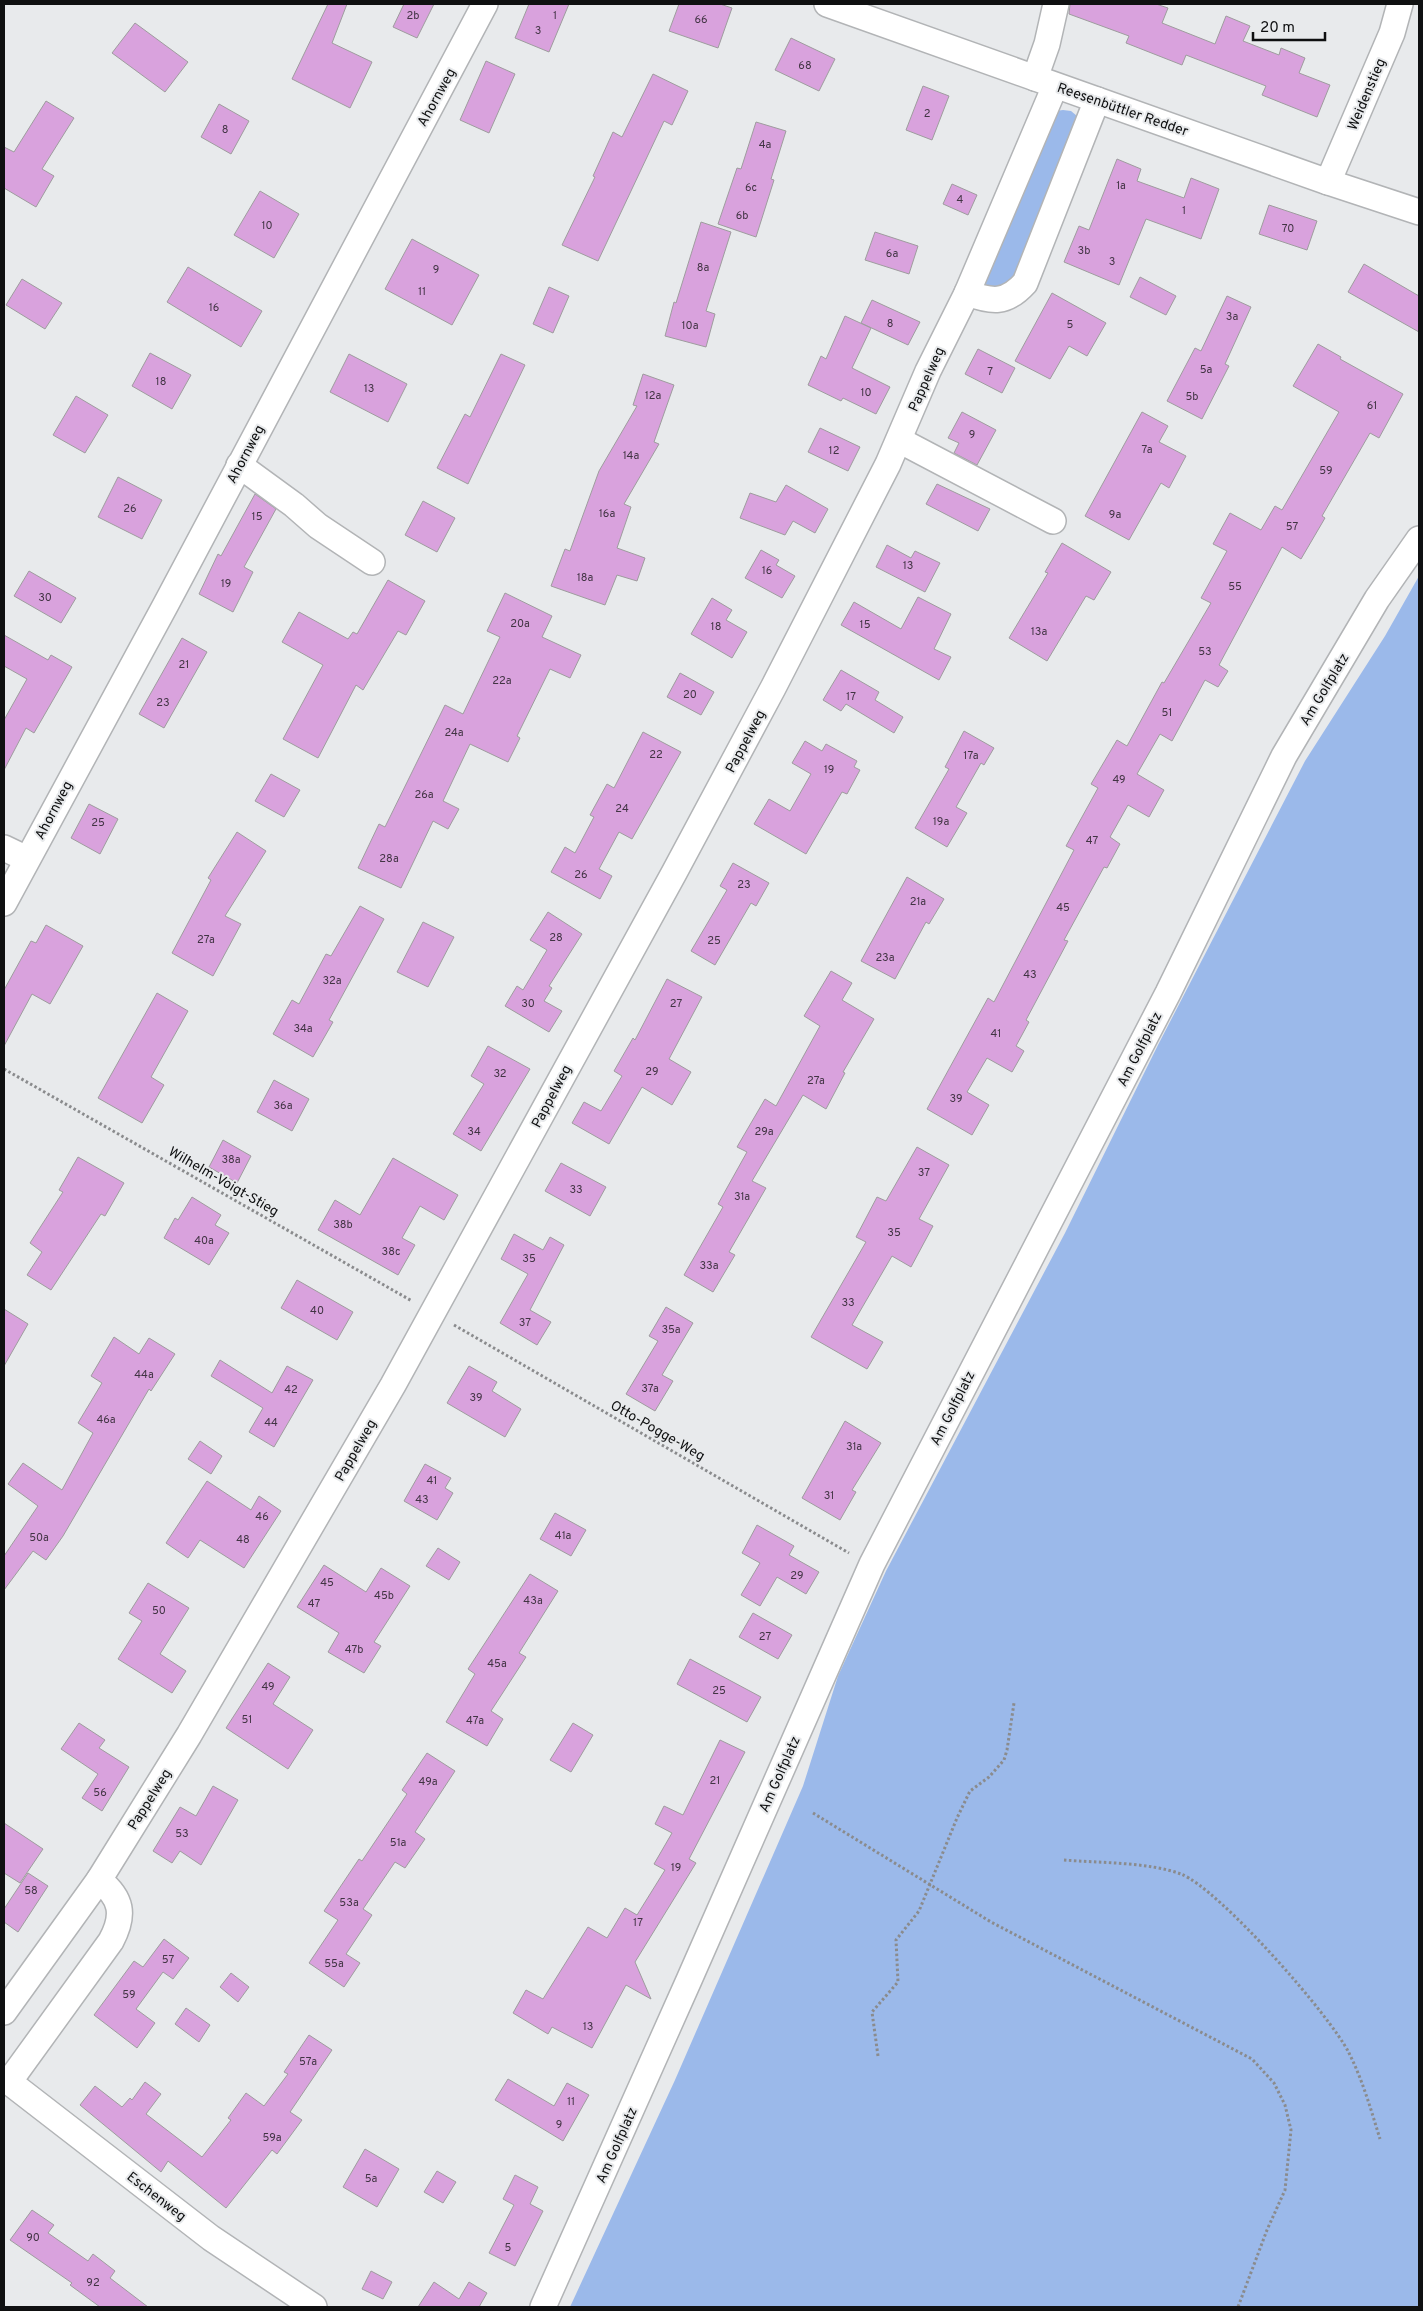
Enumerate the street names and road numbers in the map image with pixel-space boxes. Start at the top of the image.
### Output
street label: Weidenstieg [1345,56,1390,133]
street label: Ahornweg [414,66,460,130]
street label: Reesenbüttler Redder [1055,80,1191,141]
street label: Pappelweg [906,345,949,414]
street label: Ahornweg [224,422,269,487]
street label: Am Golfplatz [1297,651,1354,729]
street label: Pappelweg [723,707,770,776]
street label: Ahornweg [32,778,77,843]
street label: Am Golfplatz [1114,1010,1166,1090]
street label: Pappelweg [529,1062,576,1131]
street label: Wilhelm-Voigt-Stieg [165,1144,281,1221]
street label: Am Golfplatz [927,1369,979,1449]
street label: Otto-Pogge-Weg [607,1397,708,1465]
street label: Pappelweg [332,1417,381,1485]
street label: Am Golfplatz [756,1734,805,1815]
street label: Pappelweg [125,1766,176,1833]
street label: Am Golfplatz [593,2105,642,2186]
street label: Eschenweg [123,2169,189,2226]

